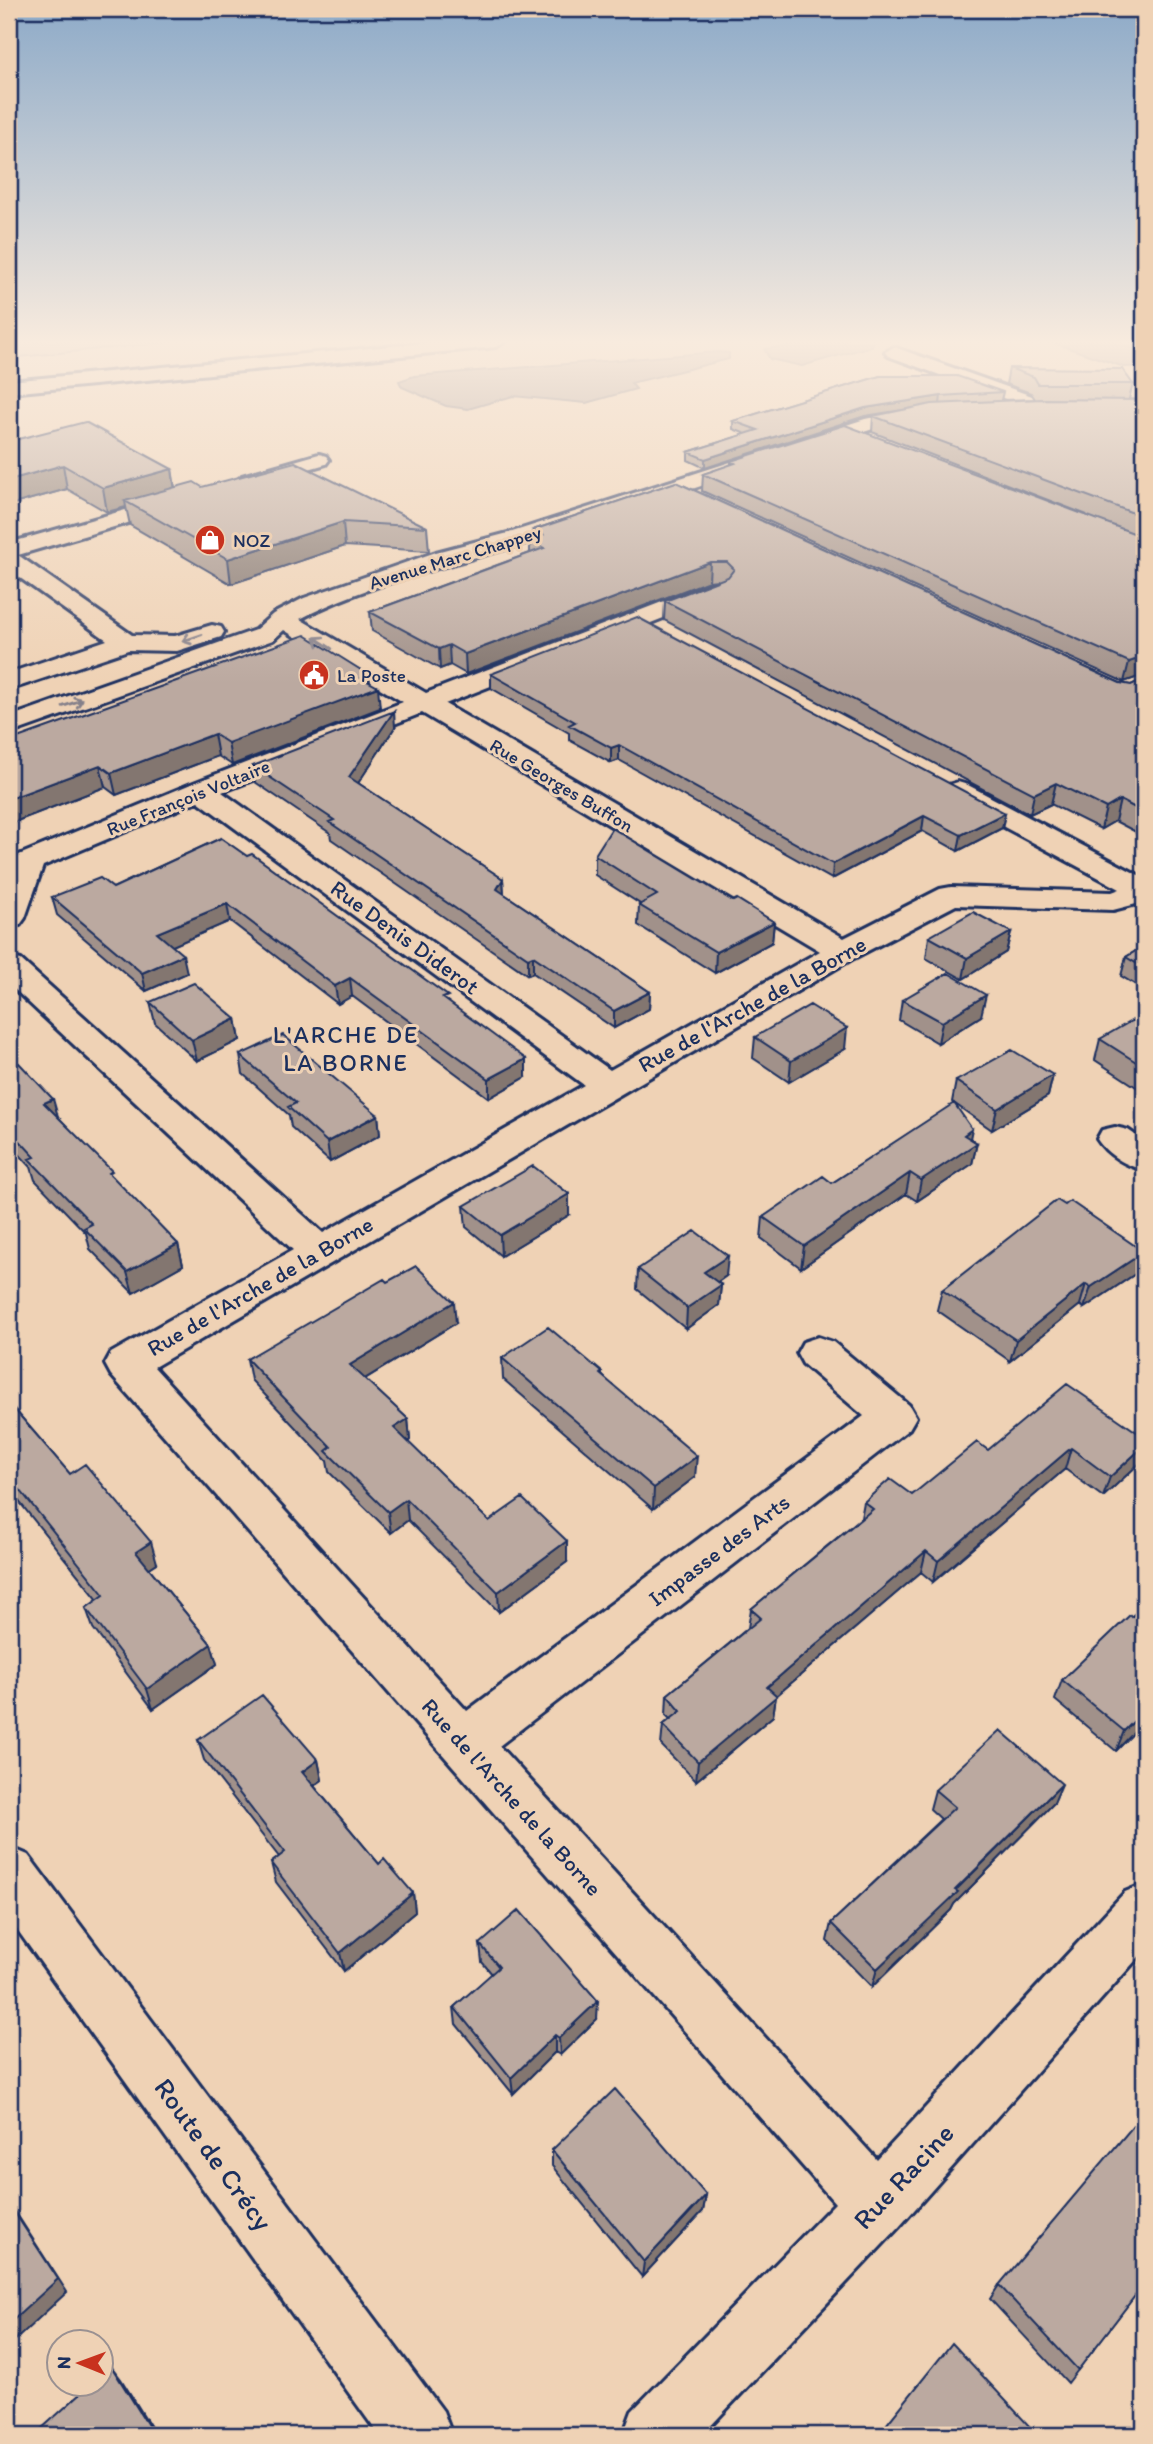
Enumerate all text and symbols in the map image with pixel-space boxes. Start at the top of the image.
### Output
street label: Avenue Marc Chappey [366,520,544,595]
shop icon: NOZ [193,523,227,557]
place label: NOZ [233,529,271,552]
one-way arrow [182,633,204,645]
one-way arrow [313,636,333,650]
public building icon: La Poste [297,658,331,692]
place label: La Poste [337,664,406,687]
one-way arrow [62,696,84,708]
street label: Rue Georges Buffon [486,733,638,838]
street label: Rue François Voltaire [103,754,273,841]
street label: Rue Denis Diderot [325,874,485,1001]
street label: Rue de l'Arche de la Borne [633,930,871,1078]
district label: L'ARCHE DE LA BORNE [273,1020,419,1077]
street label: Rue de l'Arche de la Borne [142,1210,378,1362]
street label: Impasse des Arts [643,1488,795,1612]
street label: Rue de l'Arche de la Borne [416,1692,608,1902]
street label: Route de Crécy [147,2071,281,2237]
street label: Rue Racine [845,2116,961,2236]
north arrow [46,2328,116,2398]
text: N [52,2356,75,2369]

